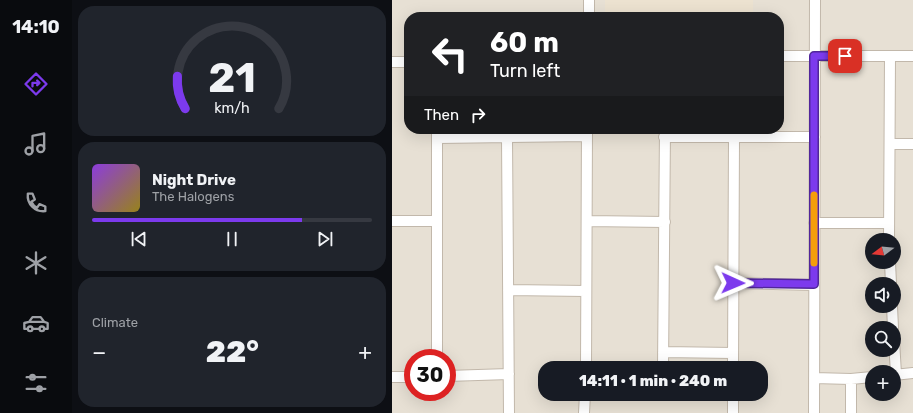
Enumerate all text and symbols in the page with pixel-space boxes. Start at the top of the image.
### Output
text: 14:10 [12,16,60,38]
text: 60 m [490,26,559,59]
icon: left [424,28,476,80]
pin [828,39,862,73]
icon: arrive [834,45,856,67]
text: 21 [208,53,256,102]
text: Turn left [490,60,560,82]
icon: directions [22,70,50,98]
text: km/h [214,99,250,116]
icon: right [467,104,489,126]
text: Then [424,106,459,124]
icon: music [22,130,50,158]
text: Night Drive [152,171,236,189]
icon: phone [22,189,50,217]
text: The Halogens [152,189,234,204]
icon: previous [128,228,150,250]
icon: pause [221,228,243,250]
icon: next [314,228,336,250]
north arrow [865,233,901,269]
map controls [865,233,901,401]
icon: climate [22,249,50,277]
position arrow [712,262,754,304]
button: sound [865,277,901,313]
icon: car [22,309,50,337]
text: Climate [92,315,138,330]
button: search [865,321,901,357]
text: 22° [206,334,259,370]
text: − [92,339,106,366]
text: + [358,339,372,366]
speed limit sign: 30 [404,349,456,401]
button: + [865,365,901,401]
icon: filters [22,369,50,397]
text: 14:11 · 1 min · 240 m [579,372,727,390]

